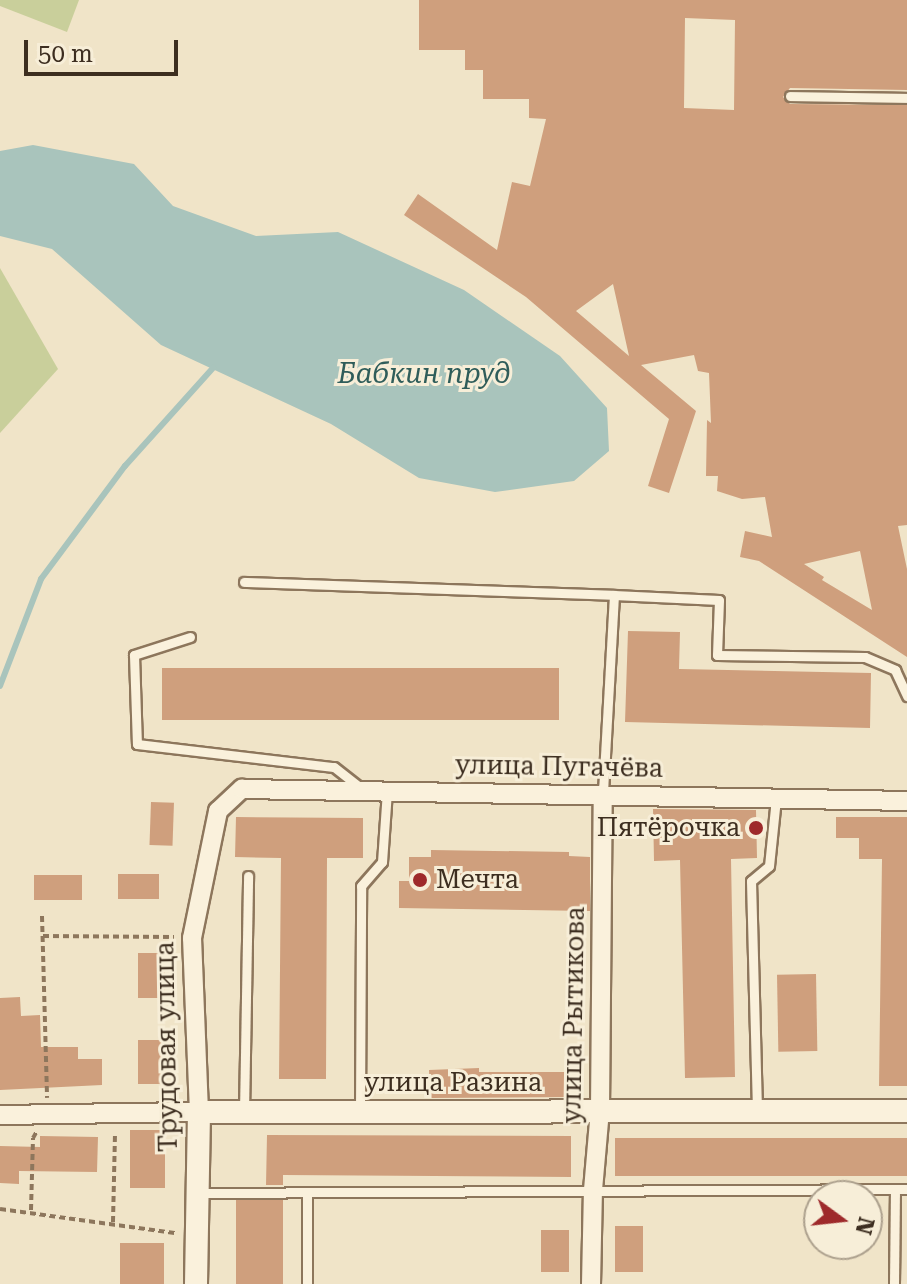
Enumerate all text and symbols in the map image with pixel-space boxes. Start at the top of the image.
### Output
scale bar [28,24,182,74]
text: 50 m [38,40,93,68]
water label: Бабкин пруд [337,357,511,391]
street label: улица Пугачёва [455,750,663,784]
place label: Пятёрочка [597,812,740,844]
marker: Пятёрочка [747,819,765,837]
place label: Мечта [436,864,519,896]
marker: Мечта [411,871,429,889]
street label: улица Рытикова [557,906,591,1124]
street label: Трудовая улица [150,941,184,1153]
street label: улица Разина [364,1067,542,1099]
north arrow [803,1180,883,1260]
text: N [850,1214,879,1237]

